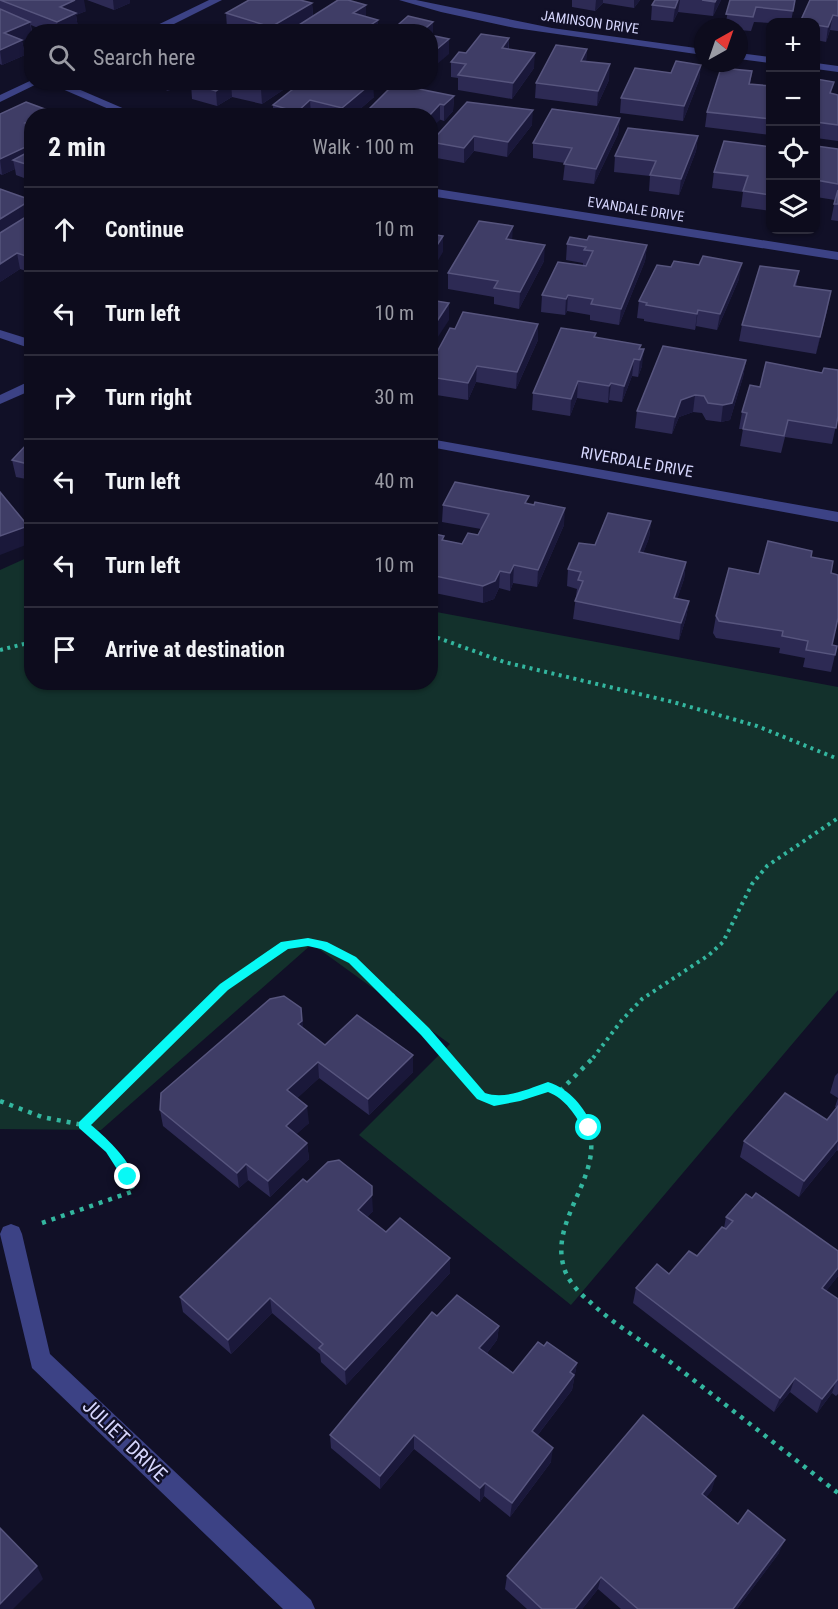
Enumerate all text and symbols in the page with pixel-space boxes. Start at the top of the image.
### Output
street label: JAMINSON DRIVE [540,7,640,37]
north arrow [694,18,748,72]
map controls [766,18,820,234]
button: + [766,18,820,72]
search box [24,24,438,90]
icon: search [45,41,78,74]
text: Search here [93,45,195,70]
button: − [766,72,820,126]
button: locate [766,126,820,180]
text: 2 min [48,132,106,162]
text: Walk · 100 m [313,135,414,159]
button: layers [766,180,820,234]
street label: EVANDALE DRIVE [587,193,685,225]
icon: ahead [48,213,81,246]
text: Continue [105,217,184,242]
text: 10 m [375,217,414,241]
icon: left [48,297,81,330]
text: Turn left [105,301,180,326]
text: 10 m [375,301,414,325]
icon: right [48,381,81,414]
text: Turn right [105,385,192,410]
text: 30 m [375,385,414,409]
street label: RIVERDALE DRIVE [579,443,695,481]
icon: left [48,465,81,498]
text: Turn left [105,469,180,494]
text: 40 m [375,469,414,493]
icon: left [48,549,81,582]
text: Turn left [105,553,180,578]
text: 10 m [375,553,414,577]
icon: arrive [48,633,81,666]
text: Arrive at destination [105,637,285,662]
route start [575,1114,601,1140]
route end [114,1163,140,1189]
street label: JULIET DRIVE [78,1394,172,1486]

